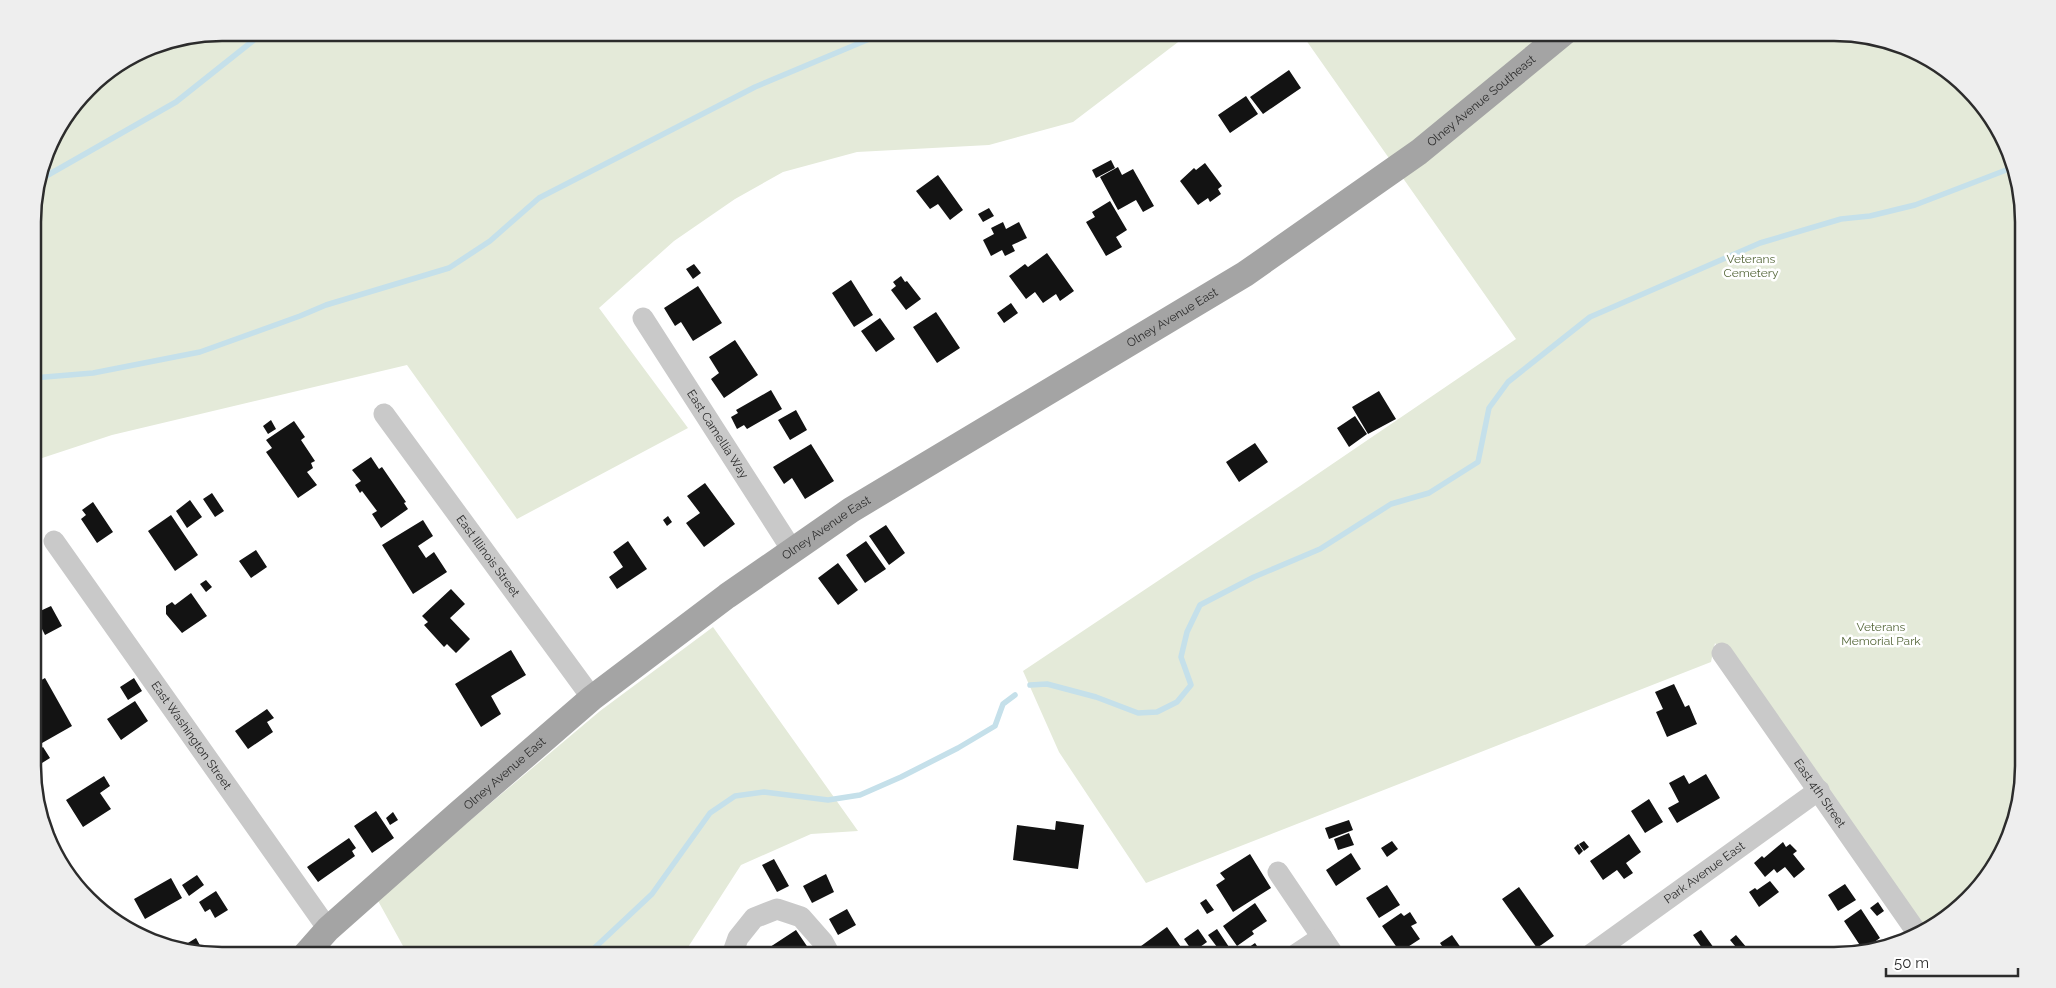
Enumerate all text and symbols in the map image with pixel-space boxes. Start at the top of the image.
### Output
street label: Olney Avenue Southeast [1424,52,1538,149]
park label: Veterans Cemetery [1724,252,1779,280]
street label: Olney Avenue East [1124,285,1220,350]
street label: East Camellia Way [684,387,751,482]
street label: Olney Avenue East [779,493,873,563]
street label: East Illinois Street [453,512,523,600]
park label: Veterans Memorial Park [1841,620,1921,648]
street label: East Washington Street [148,679,234,792]
street label: Olney Avenue East [461,734,548,813]
street label: East 4th Street [1791,756,1849,830]
street label: Park Avenue East [1661,839,1747,906]
scale bar [1886,946,2018,978]
text: 50 m [1894,954,1929,972]

